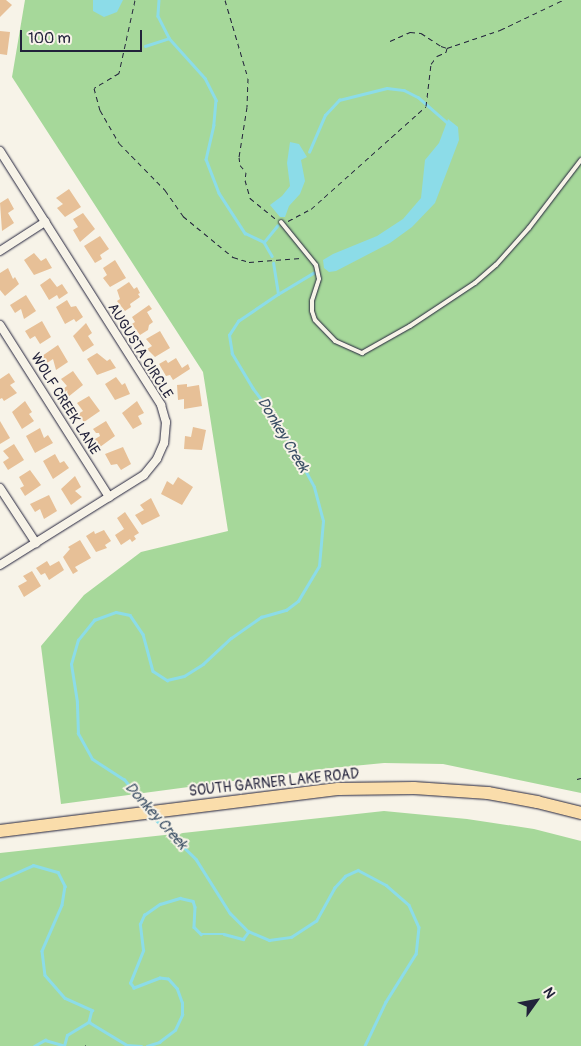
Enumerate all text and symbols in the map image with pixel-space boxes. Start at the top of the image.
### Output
scale bar [22,20,145,52]
text: 100 m [28,29,71,48]
street label: AUGUSTA CIRCLE [104,300,176,402]
street label: WOLF CREEK LANE [27,350,103,458]
water label: Donkey Creek [254,394,312,476]
street label: SOUTH GARNER LAKE ROAD [188,766,360,800]
water label: Donkey Creek [121,779,191,853]
north arrow [511,976,561,1026]
text: N [539,984,559,1001]

